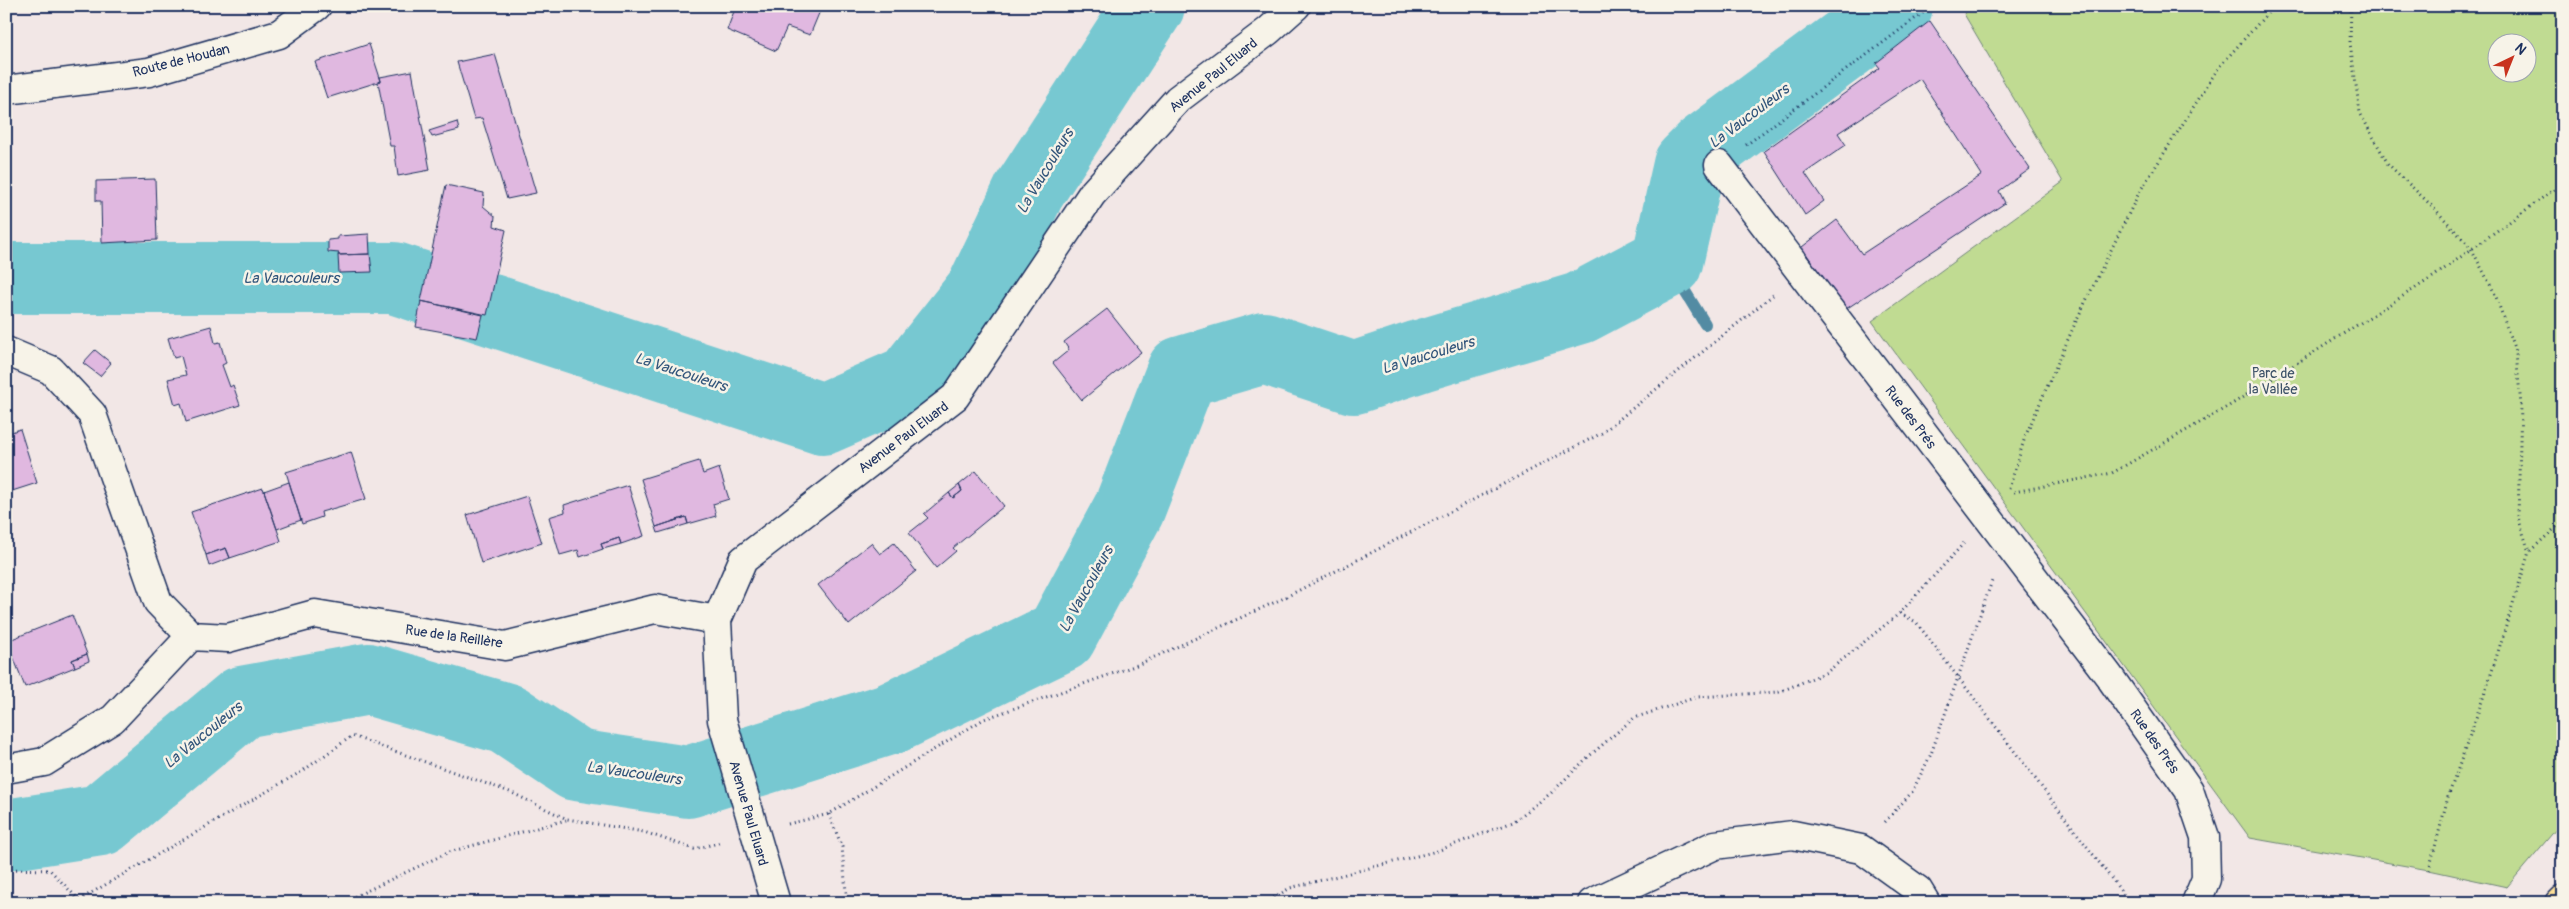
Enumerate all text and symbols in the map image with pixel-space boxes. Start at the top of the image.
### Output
north arrow [2486,32,2536,82]
street label: Avenue Paul Eluard [1166,35,1261,116]
text: N [2511,39,2530,58]
street label: Route de Houdan [131,40,232,81]
water label: La Vaucouleurs [1705,79,1795,153]
water label: La Vaucouleurs [1013,123,1079,217]
water label: La Vaucouleurs [243,269,341,288]
water label: La Vaucouleurs [1380,332,1479,379]
water label: La Vaucouleurs [632,349,731,397]
park label: Parc de la Vallée [2249,365,2297,398]
street label: Rue des Prés [1881,382,1940,453]
street label: Avenue Paul Eluard [855,398,952,477]
water label: La Vaucouleurs [1055,541,1119,636]
street label: Rue de la Reillère [404,621,504,652]
water label: La Vaucouleurs [160,696,248,773]
street label: Rue des Prés [2126,706,2183,777]
water label: La Vaucouleurs [585,757,685,790]
street label: Avenue Paul Eluard [725,759,772,868]

